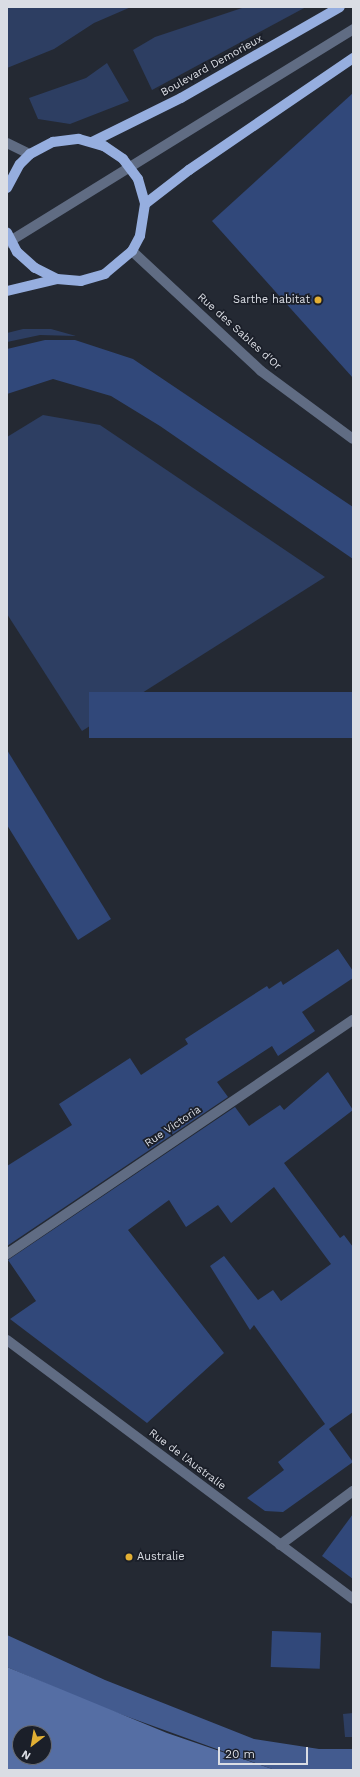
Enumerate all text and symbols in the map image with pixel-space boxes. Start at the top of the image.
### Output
street label: Boulevard Demorieux [159,32,265,100]
street label: Rue des Sables d'Or [194,291,284,373]
place label: Sarthe habitat [233,293,310,307]
marker: Sarthe habitat [313,295,323,305]
street label: Rue Victoria [142,1103,204,1151]
street label: Rue de l'Australie [146,1427,228,1493]
place label: Australie [137,1550,185,1564]
marker: Australie [124,1552,134,1562]
north arrow [12,1725,52,1765]
scale bar [220,1739,310,1765]
text: N [19,1747,33,1763]
text: 20 m [225,1747,255,1761]

